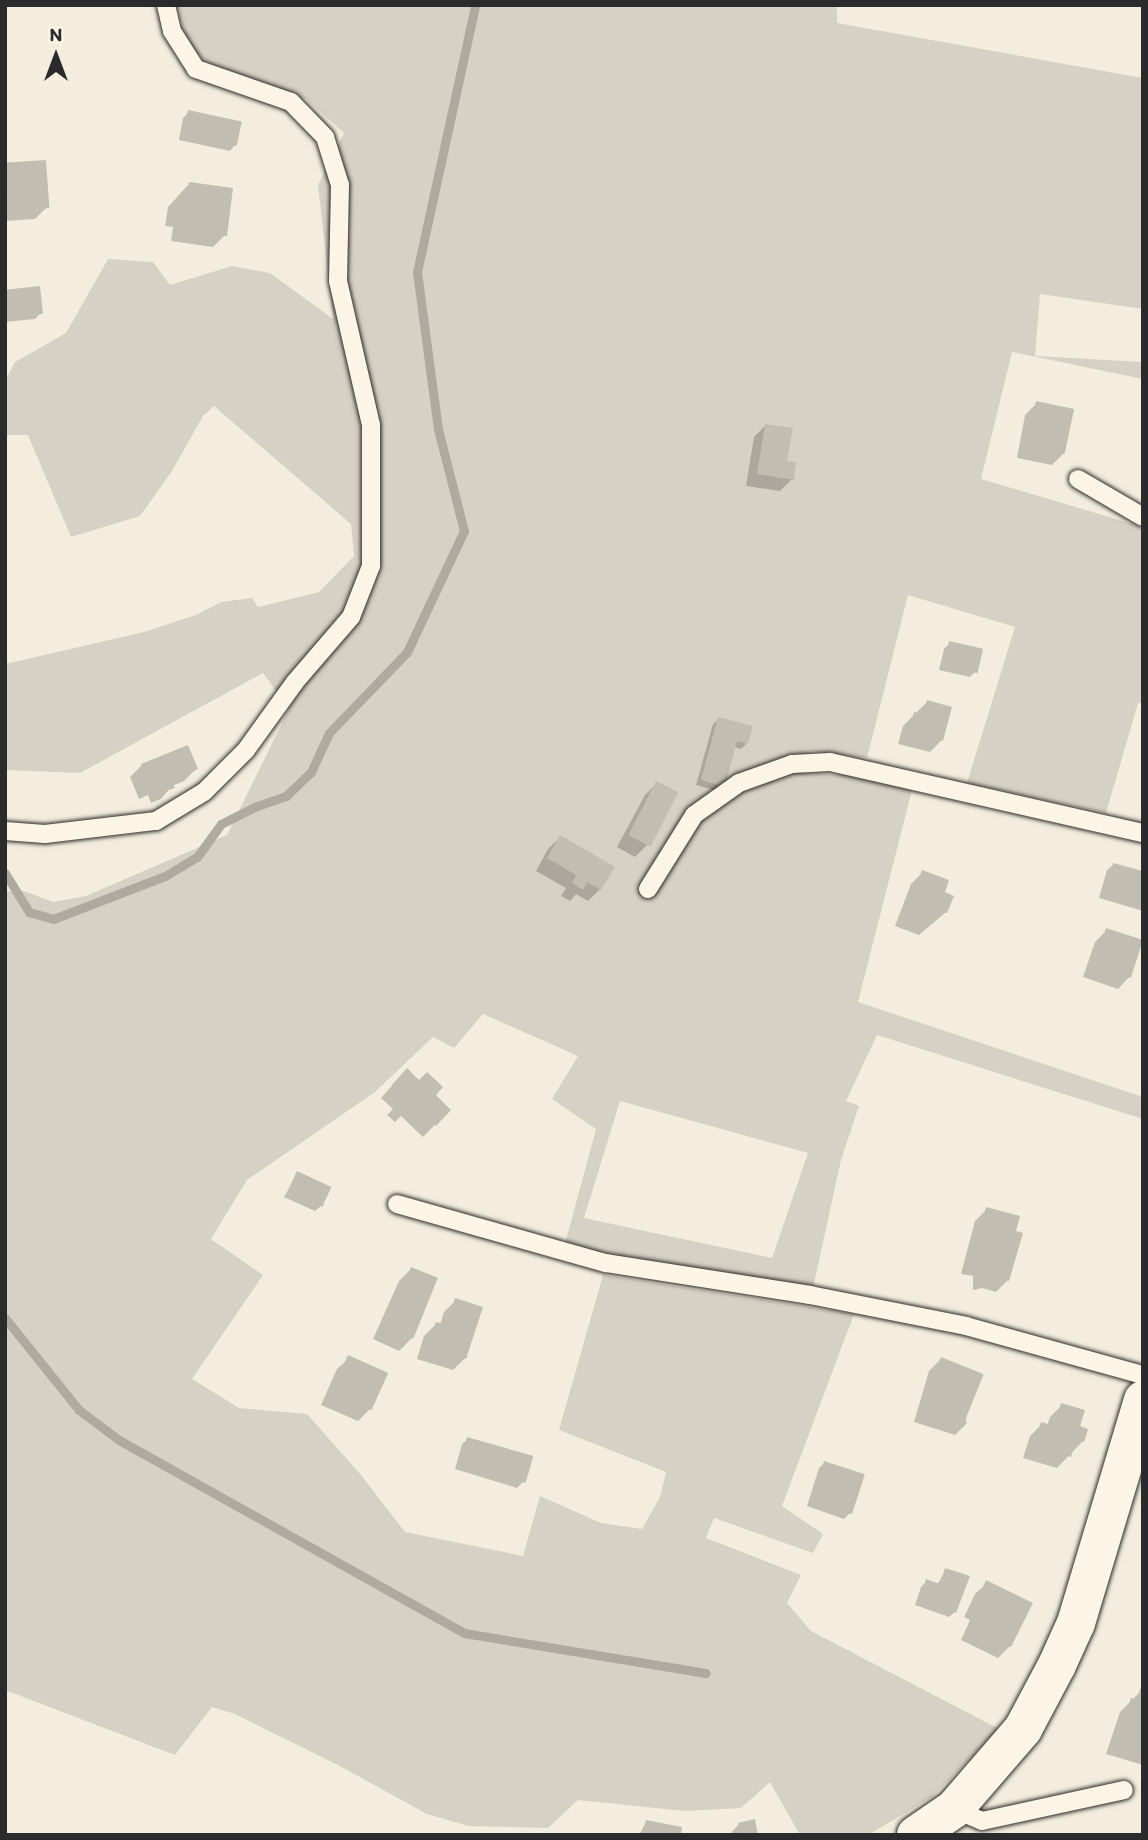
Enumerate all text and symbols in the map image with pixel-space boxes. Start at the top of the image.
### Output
north arrow [21,21,91,91]
text: N [50,23,62,46]

